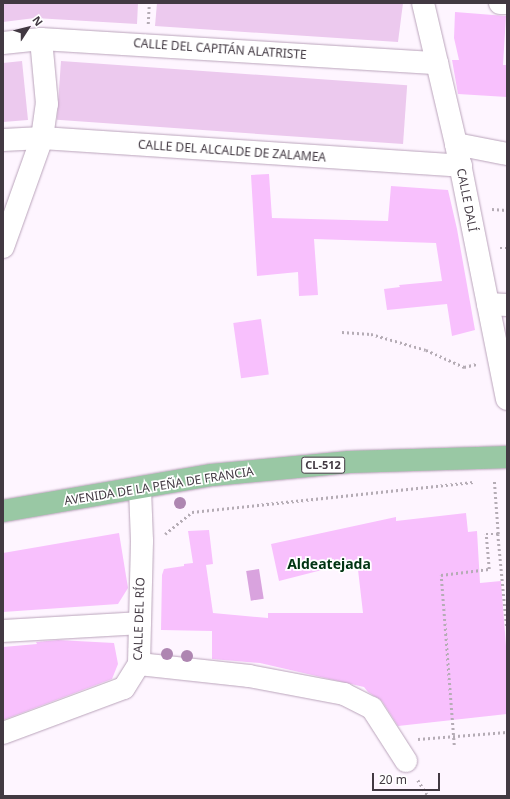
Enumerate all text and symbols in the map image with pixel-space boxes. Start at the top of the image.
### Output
north arrow [8,8,48,48]
text: N [29,13,47,29]
street label: CALLE DEL CAPITÁN ALATRISTE [133,36,307,62]
street label: CALLE DEL ALCALDE DE ZALAMEA [137,137,327,165]
street label: CALLE DALÍ [454,167,480,233]
road number: CL-512 [301,456,345,474]
street label: AVENIDA DE LA PEÑA DE FRANCIA [63,464,255,508]
district label: Aldeatejada [287,556,371,572]
street label: CALLE DEL RÍO [130,577,148,661]
scale bar [374,765,442,791]
text: 20 m [379,771,407,788]

